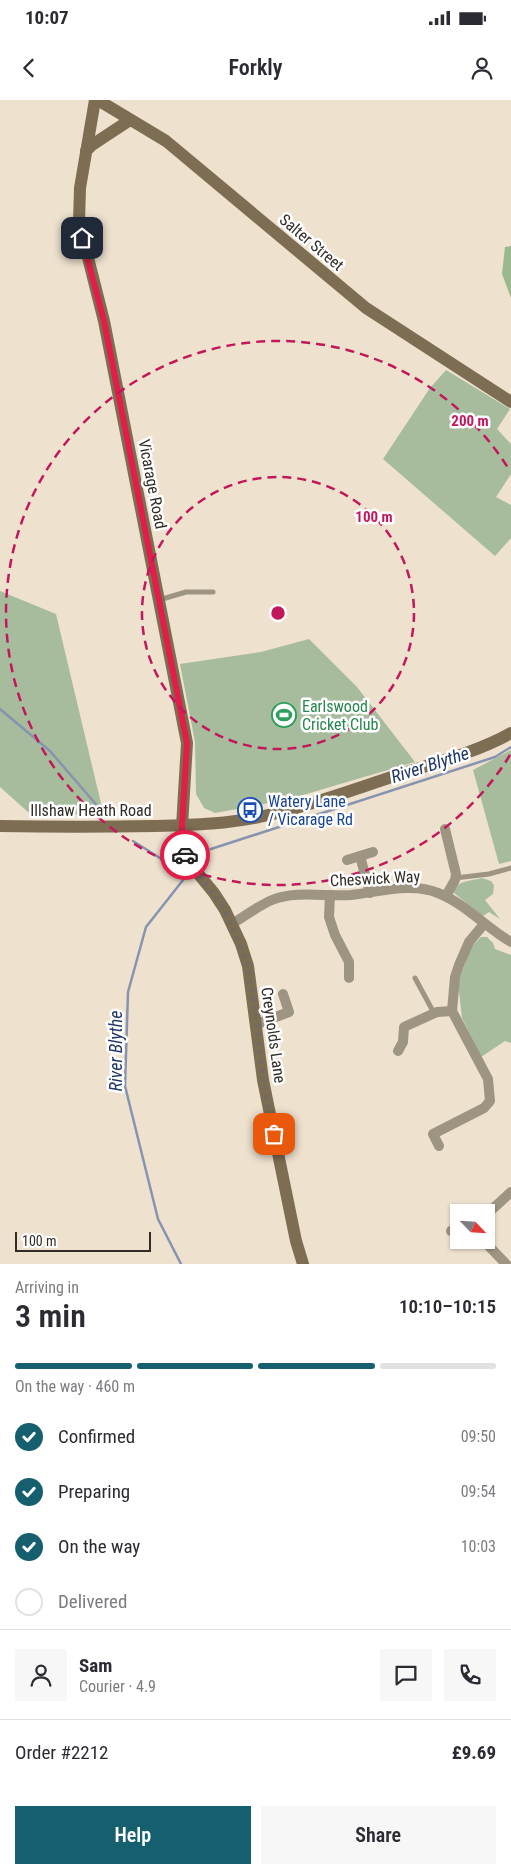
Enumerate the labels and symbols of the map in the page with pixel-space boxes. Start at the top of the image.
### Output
street label: Salter Street [276,210,348,275]
pin [61,217,103,259]
text: 200 m [451,412,489,430]
street label: Vicarage Road [134,438,171,531]
text: 100 m [355,508,393,526]
centre of rings [269,604,287,622]
place label: Earlswood Cricket Club [302,697,378,734]
sports icon: Earlswood Cricket Club [271,702,297,728]
water label: River Blythe [388,742,472,787]
place label: Watery Lane / Vicarage Rd [268,792,353,829]
bus stop icon: Watery Lane / Vicarage Rd [237,797,263,823]
street label: Illshaw Heath Road [30,801,152,820]
courier [160,830,210,880]
street label: Cheswick Way [330,867,421,890]
street label: Creynolds Lane [257,986,290,1084]
water label: River Blythe [105,1011,126,1091]
pin [253,1113,295,1155]
north arrow [450,1204,495,1249]
scale bar [15,1229,151,1252]

